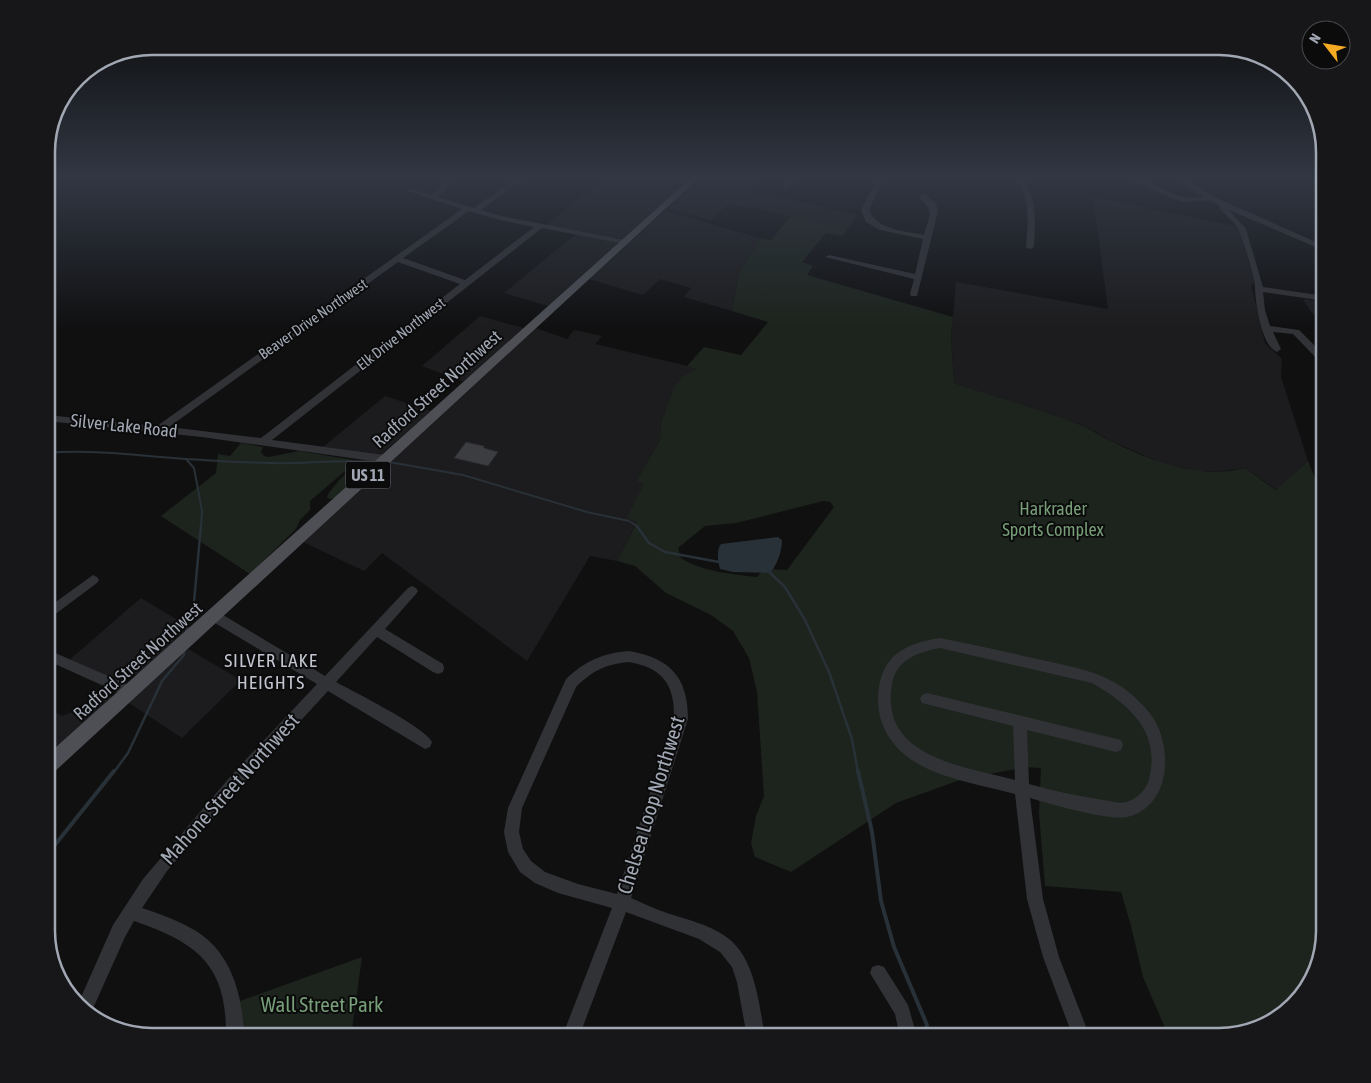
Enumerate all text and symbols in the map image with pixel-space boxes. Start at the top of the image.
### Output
north arrow [1301,20,1351,70]
text: N [1306,31,1324,46]
street label: Beaver Drive Northwest [255,275,370,362]
street label: Elk Drive Northwest [353,294,448,373]
street label: Radford Street Northwest [368,325,505,452]
street label: Silver Lake Road [70,409,179,442]
road number: US 11 [346,462,390,488]
park label: Harkrader Sports Complex [1002,498,1104,540]
street label: Radford Street Northwest [69,597,206,724]
district label: SILVER LAKE HEIGHTS [224,649,318,693]
street label: Mahone Street Northwest [155,708,303,869]
street label: Chelsea Loop Northwest [612,713,689,897]
park label: Wall Street Park [261,992,383,1016]

